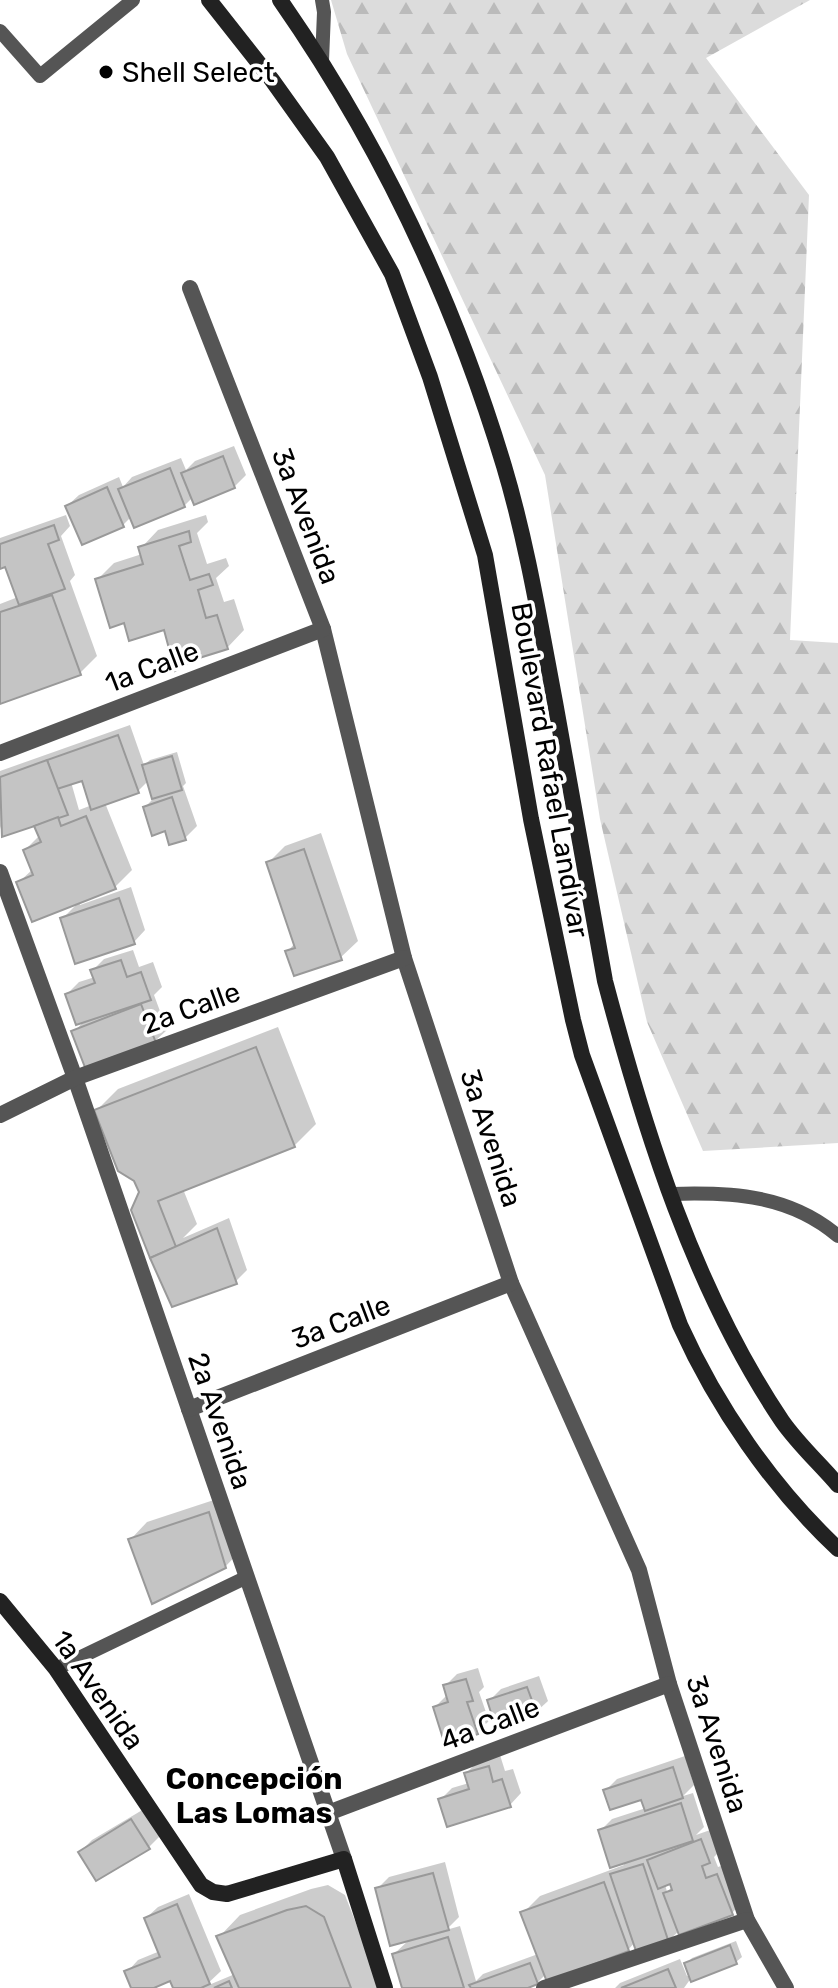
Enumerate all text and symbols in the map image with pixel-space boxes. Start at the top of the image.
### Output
place label: Shell Select [122,56,275,89]
marker: Shell Select [97,63,115,81]
street label: 3a Avenida [265,443,347,589]
street label: Boulevard Rafael Landívar [504,600,596,940]
street label: 1a Calle [100,634,204,700]
street label: 2a Calle [137,975,245,1041]
street label: 3a Avenida [453,1065,529,1211]
street label: 3a Calle [287,1288,395,1356]
street label: 2a Avenida [181,1348,259,1494]
street label: 1a Avenida [45,1624,151,1756]
street label: 3a Avenida [679,1671,755,1817]
street label: 4a Calle [436,1690,544,1758]
district label: Concepción Las Lomas [165,1761,343,1831]

